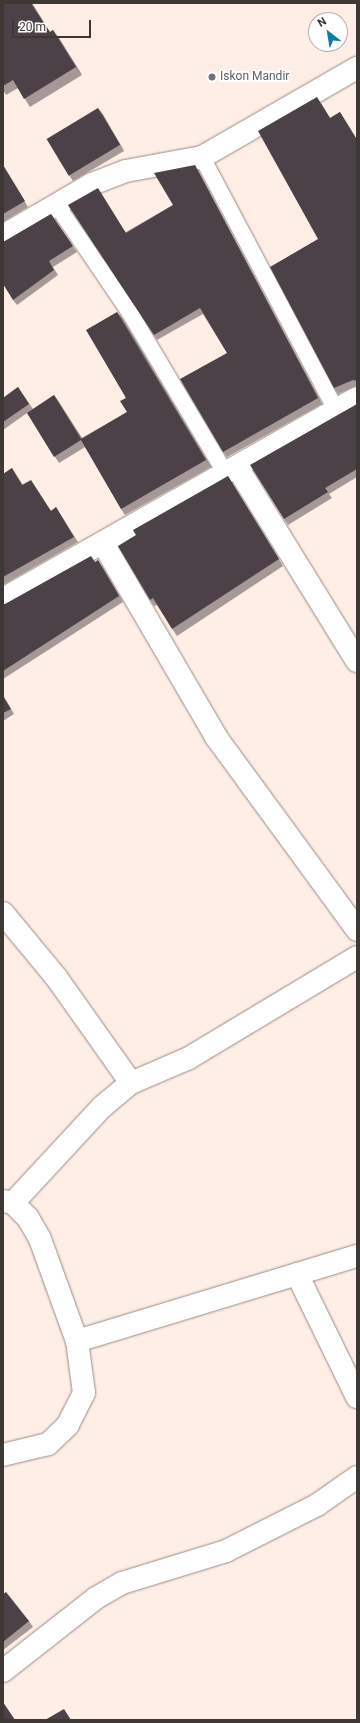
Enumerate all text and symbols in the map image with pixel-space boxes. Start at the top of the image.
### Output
scale bar [14,12,93,38]
north arrow [308,12,348,52]
text: N [315,15,329,30]
text: 20 m [19,20,46,34]
place label: Iskon Mandir [220,70,289,84]
marker: Iskon Mandir [207,72,217,82]

